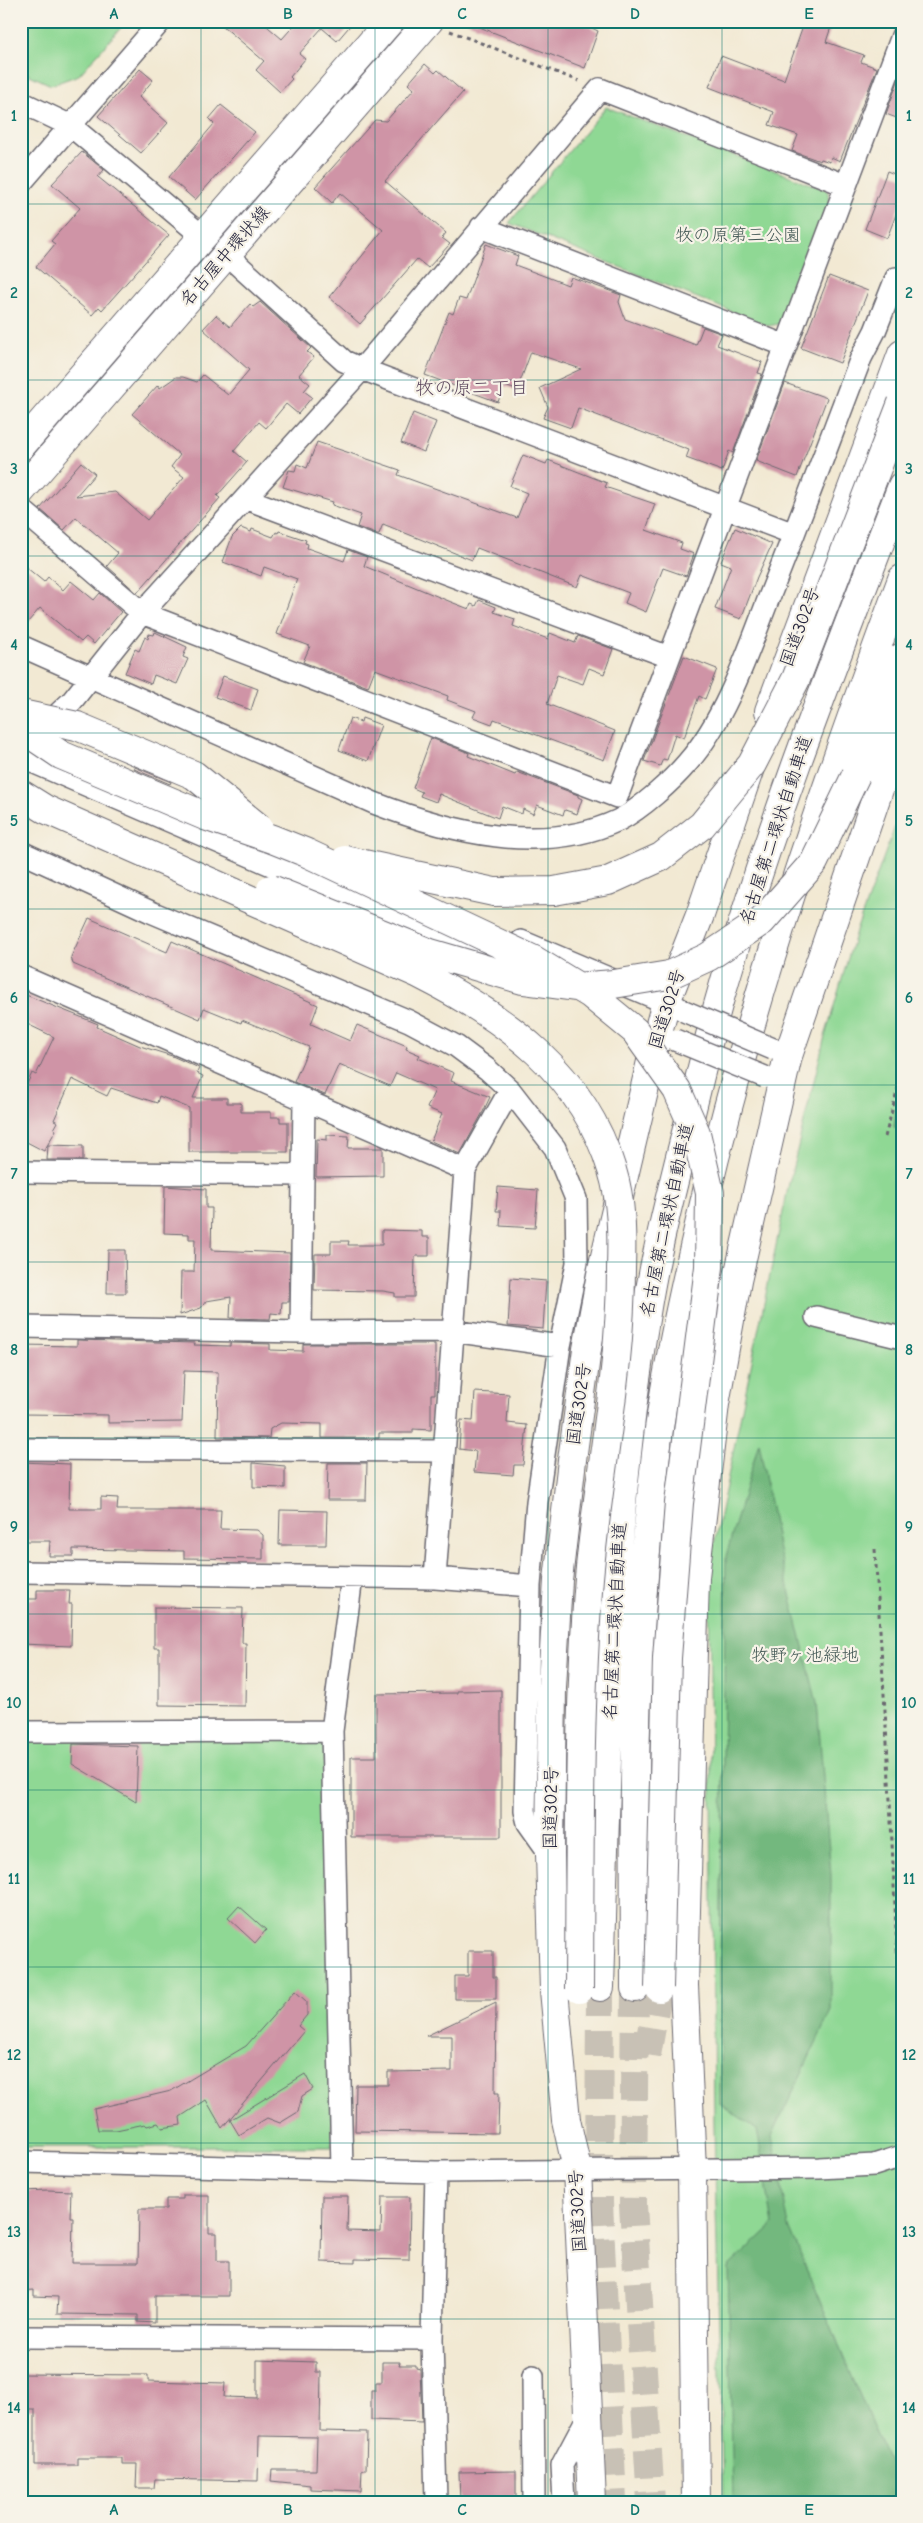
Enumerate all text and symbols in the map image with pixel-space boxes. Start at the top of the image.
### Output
text: A [110,5,119,23]
text: B [283,5,293,23]
text: C [457,5,467,23]
text: D [630,5,640,23]
text: E [804,5,814,23]
text: 1 [11,107,17,125]
text: 1 [906,107,912,125]
street label: 名古屋中環状線 [176,202,274,310]
park label: 牧の原第三公園 [675,225,801,246]
text: 2 [10,284,18,302]
text: 2 [905,284,913,302]
district label: 牧の原二丁目 [415,377,529,399]
text: 3 [10,460,18,478]
text: 3 [905,460,913,478]
street label: 国道302号 [776,584,824,670]
text: 4 [10,636,18,654]
text: 4 [905,636,913,654]
street label: 名古屋第二環状自動車道 [735,733,817,927]
text: 5 [10,812,18,830]
text: 5 [905,812,913,830]
street label: 国道302号 [645,966,689,1052]
text: 6 [10,989,18,1007]
text: 6 [905,989,913,1007]
street label: 名古屋第二環状自動車道 [636,1121,698,1319]
text: 7 [10,1165,18,1183]
text: 7 [905,1165,913,1183]
text: 8 [10,1341,18,1359]
text: 8 [905,1341,913,1359]
street label: 国道302号 [563,1361,595,1447]
text: 9 [10,1518,18,1536]
text: 9 [905,1518,913,1536]
street label: 名古屋第二環状自動車道 [599,1522,631,1720]
park label: 牧野ヶ池緑地 [751,1645,859,1666]
text: 10 [6,1694,22,1712]
text: 10 [901,1694,917,1712]
street label: 国道302号 [540,1766,562,1850]
text: 11 [8,1870,20,1888]
text: 11 [903,1870,915,1888]
text: 12 [7,2046,21,2064]
text: 12 [902,2046,916,2064]
street label: 国道302号 [565,2169,591,2253]
text: 13 [7,2223,21,2241]
text: 13 [902,2223,916,2241]
text: 14 [7,2399,21,2417]
text: 14 [902,2399,916,2417]
text: A [110,2501,119,2519]
text: B [283,2501,293,2519]
text: C [457,2501,467,2519]
text: D [630,2501,640,2519]
text: E [804,2501,814,2519]

